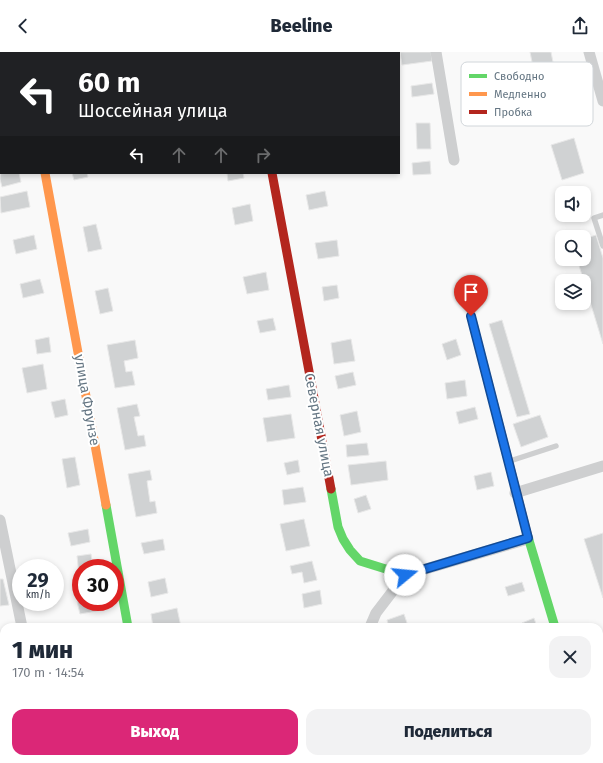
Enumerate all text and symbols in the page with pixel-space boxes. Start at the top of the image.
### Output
icon: back [12,15,34,37]
text: Beeline [271,15,332,37]
icon: share [569,15,591,37]
legend [461,62,593,126]
text: 60 m [78,66,140,99]
icon: left [12,68,64,120]
text: Свободно [494,70,544,83]
text: Медленно [494,88,546,101]
text: Шоссейная улица [78,100,228,122]
text: Пробка [494,106,532,119]
icon: left [126,144,148,166]
icon: ahead [168,144,190,166]
icon: ahead [210,144,232,166]
icon: right [252,144,274,166]
map controls [555,186,591,310]
button: sound [555,186,591,222]
button: search [555,230,591,266]
button: layers [555,274,591,310]
pin [454,275,488,316]
icon: arrive [460,281,482,303]
street label: улица Фрунзе [71,353,103,447]
street label: Северная улица [301,372,337,478]
position arrow [384,554,426,596]
speed limit sign: 30 [72,559,124,611]
text: 29 [27,568,49,592]
text: km/h [26,589,50,601]
text: 1 мин [12,636,73,664]
button: close [549,636,591,678]
text: 170 m · 14:54 [12,665,84,680]
button: Выход [12,709,298,755]
button: Поделиться [306,709,591,755]

